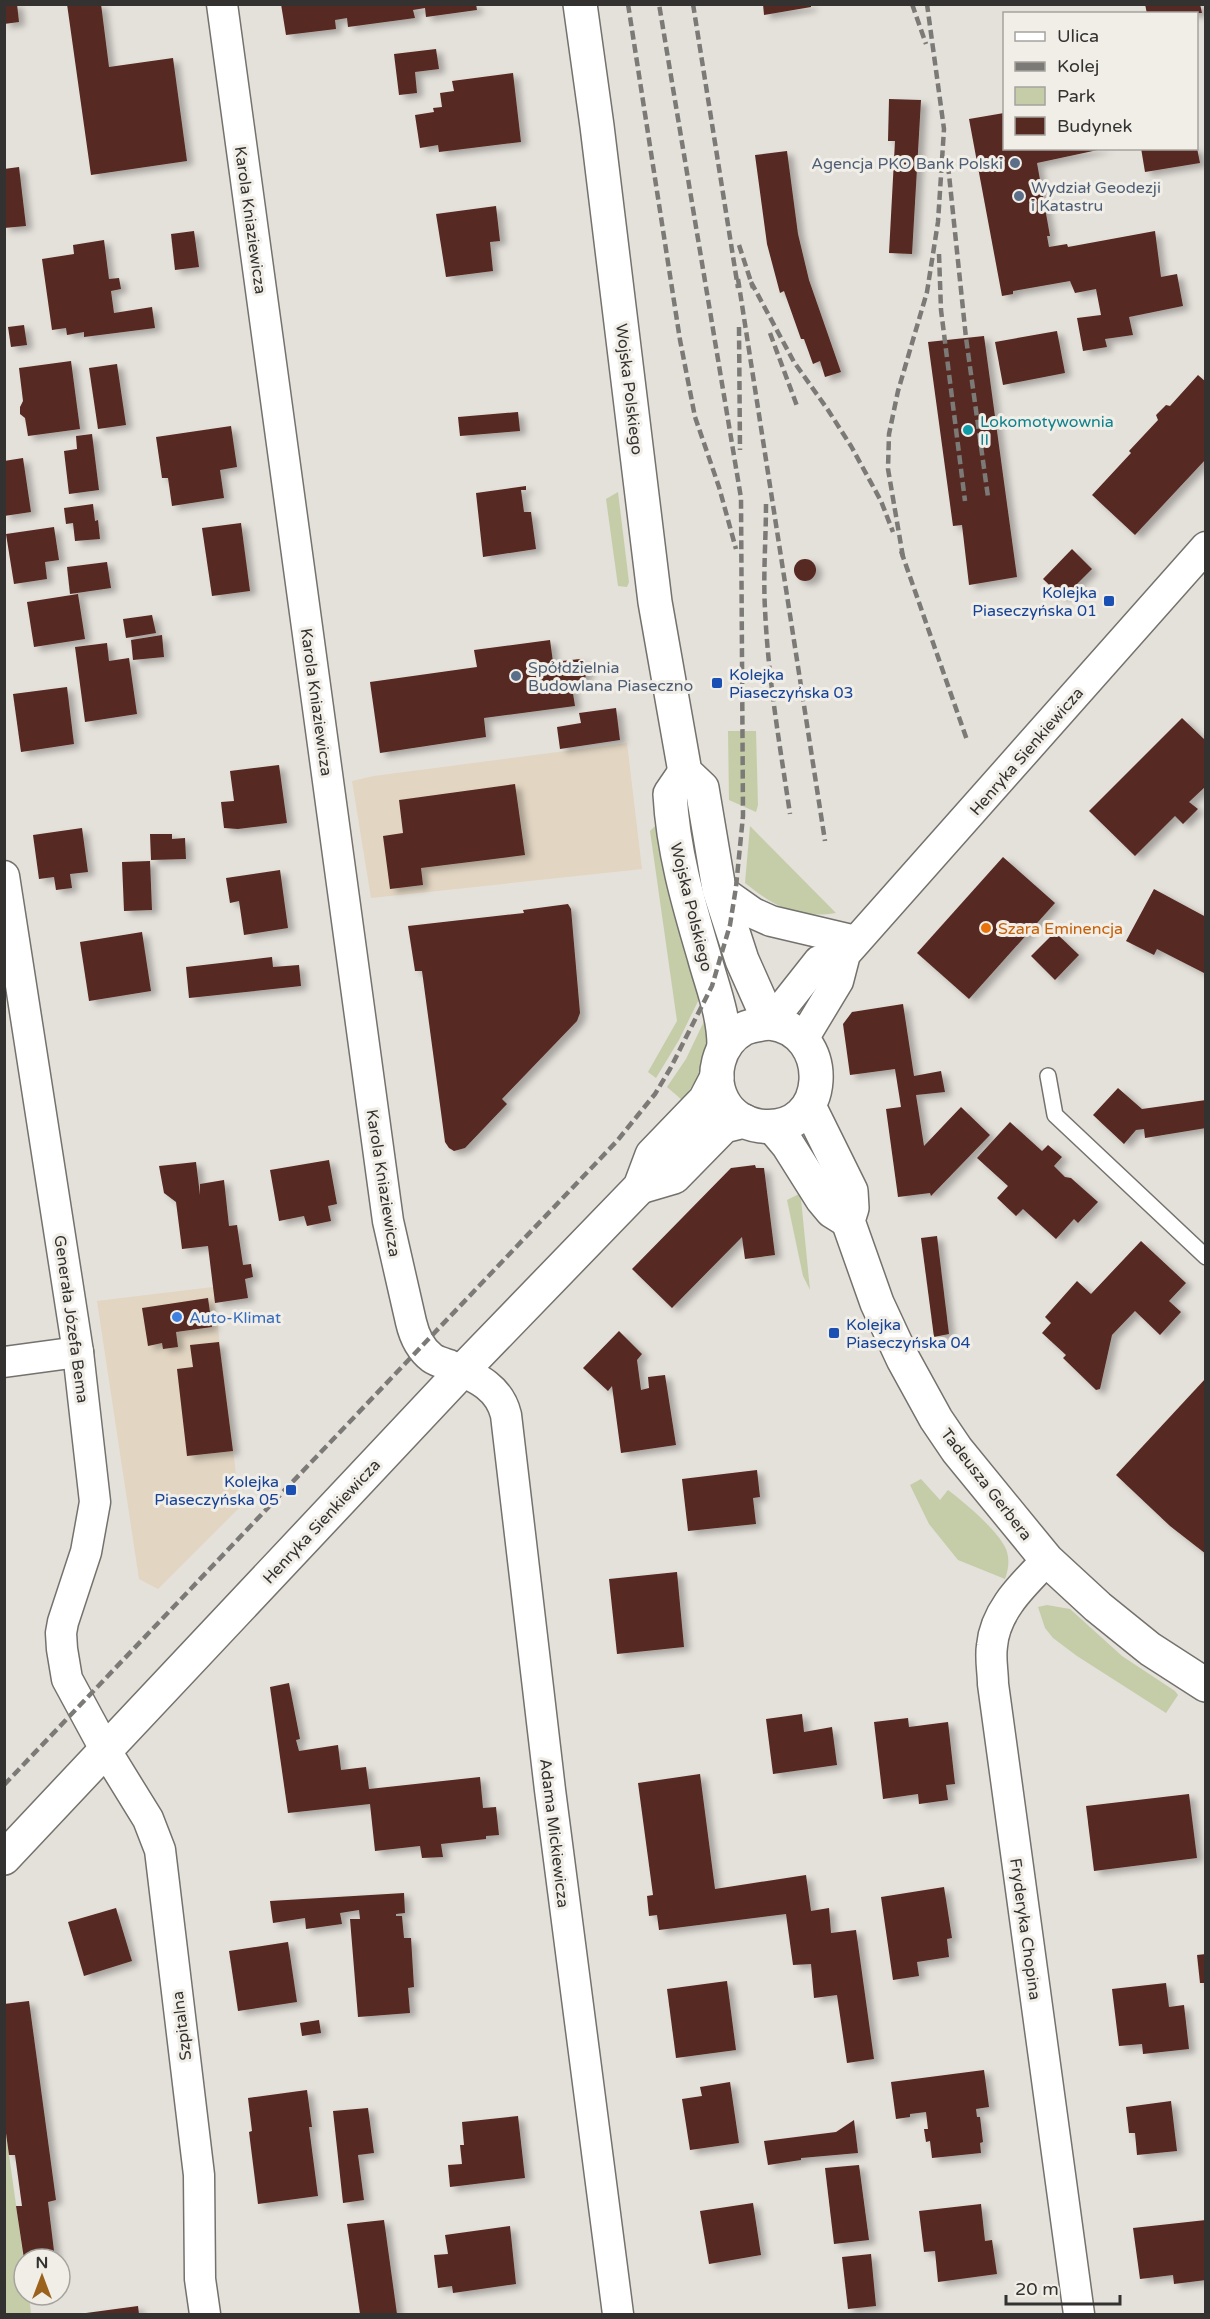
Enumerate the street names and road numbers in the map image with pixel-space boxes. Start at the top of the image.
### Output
street label: Karola Kniaziewicza [230,145,270,295]
street label: Wojska Polskiego [611,322,647,456]
street label: Karola Kniaziewicza [296,627,336,777]
street label: Henryka Sienkiewicza [966,683,1088,820]
street label: Wojska Polskiego [665,841,717,974]
street label: Karola Kniaziewicza [361,1108,405,1258]
street label: Generała Józefa Bema [49,1234,93,1404]
street label: Tadeusza Gerbera [936,1425,1036,1545]
street label: Henryka Sienkiewicza [259,1455,385,1588]
street label: Adama Mickiewicza [535,1757,573,1909]
street label: Fryderyka Chopina [1005,1857,1045,2001]
street label: Szpitalna [168,1990,196,2062]

